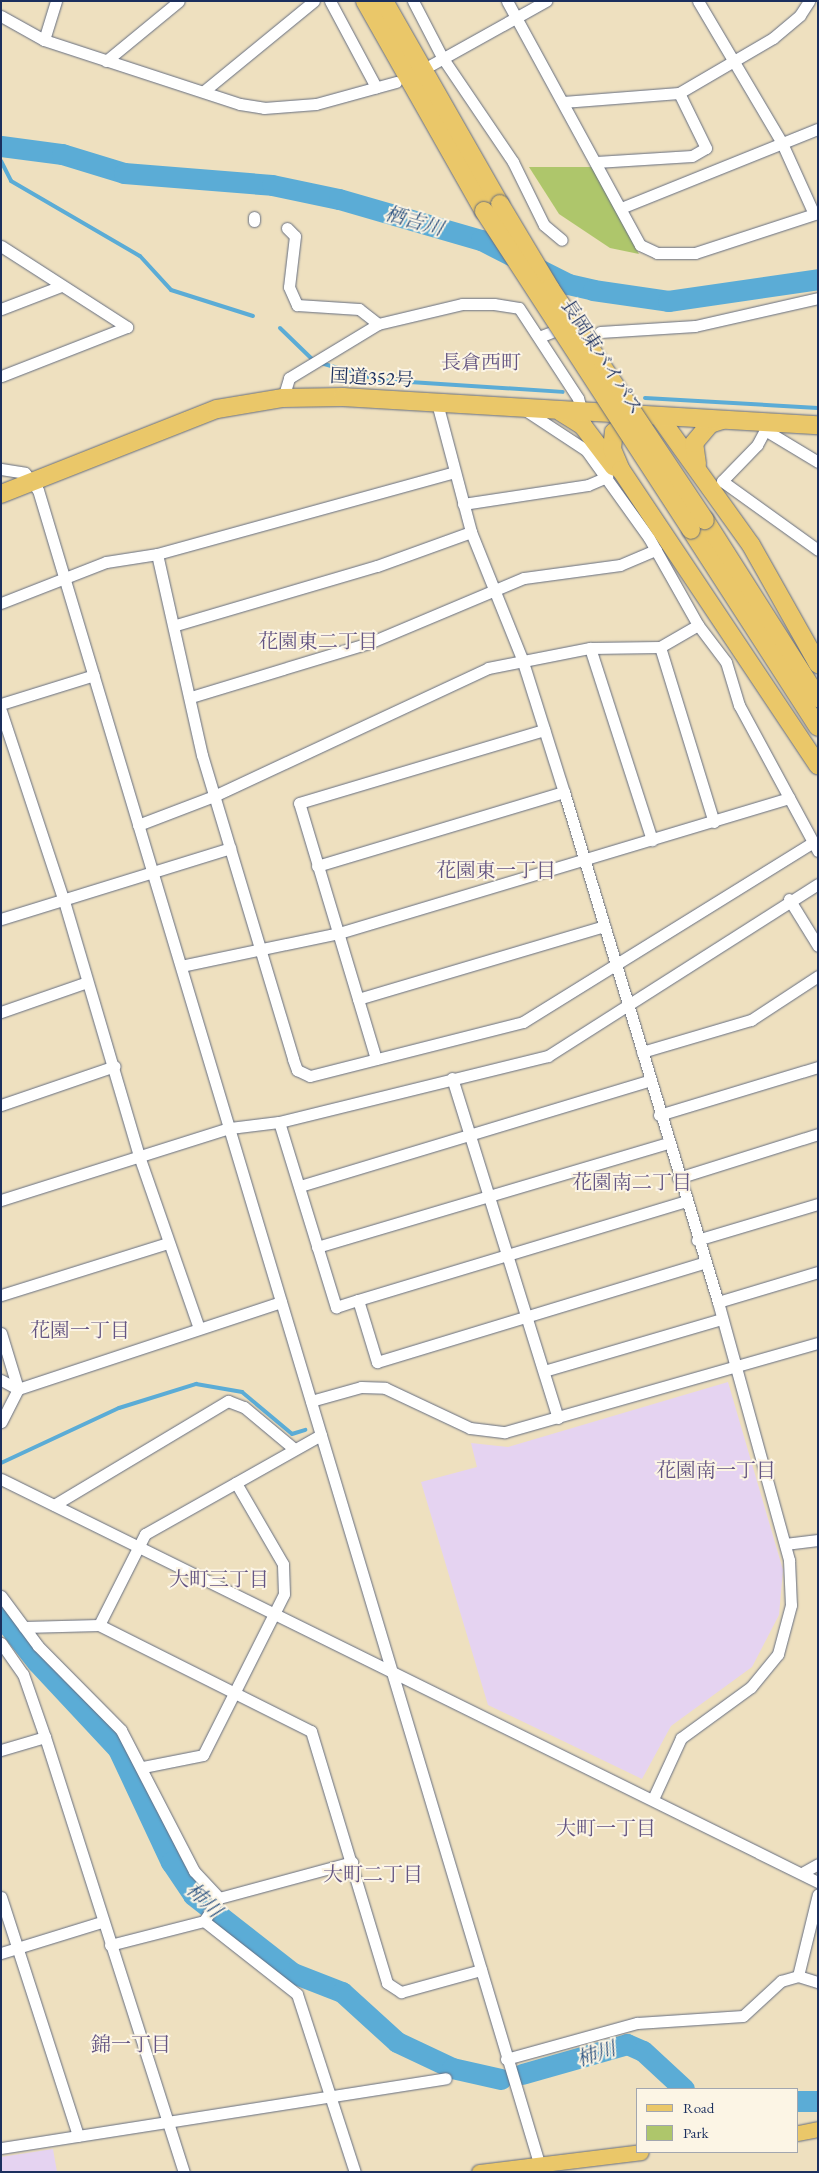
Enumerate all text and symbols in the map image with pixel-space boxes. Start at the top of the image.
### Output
water label: 栖吉川 [382,201,446,241]
street label: 長岡東バイパス [556,295,648,419]
district label: 長倉西町 [441,350,521,374]
street label: 国道352号 [329,364,415,392]
district label: 花園東二丁目 [258,629,378,653]
district label: 花園東一丁目 [436,858,556,882]
district label: 花園南二丁目 [572,1170,692,1194]
district label: 花園一丁目 [30,1318,130,1342]
district label: 花園南一丁目 [656,1458,776,1482]
district label: 大町三丁目 [169,1567,269,1591]
district label: 大町一丁目 [556,1816,656,1840]
district label: 大町二丁目 [323,1862,423,1886]
water label: 柿川 [181,1877,227,1923]
district label: 錦一丁目 [91,2032,171,2056]
water label: 柿川 [573,2036,619,2072]
legend [636,2088,799,2153]
text: Road [683,2098,714,2117]
text: Park [683,2123,709,2142]

